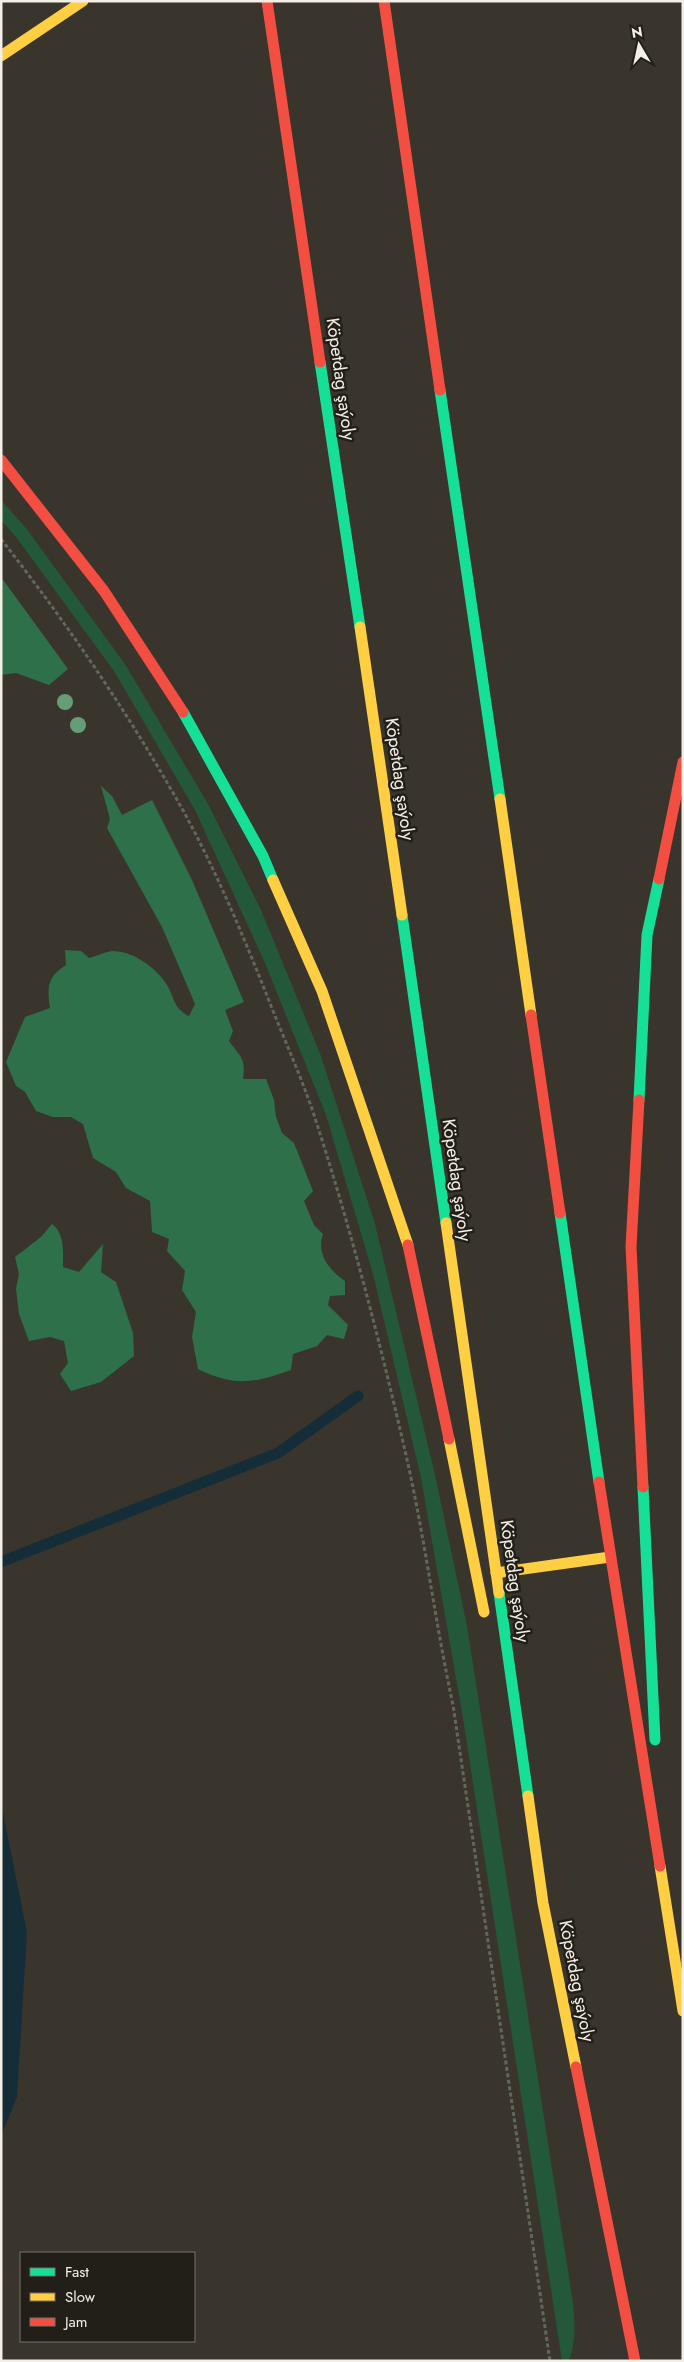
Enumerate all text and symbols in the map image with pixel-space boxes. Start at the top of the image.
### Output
north arrow [614,20,664,70]
text: N [630,21,644,43]
street label: Köpetdag şaýoly [320,316,362,442]
street label: Köpetdag şaýoly [379,716,421,842]
street label: Köpetdag şaýoly [436,1117,478,1243]
street label: Köpetdag şaýoly [494,1518,536,1644]
street label: Köpetdag şaýoly [552,1918,602,2044]
legend [20,2252,195,2342]
text: Fast [65,2261,89,2283]
text: Slow [65,2286,96,2308]
text: Jam [63,2311,88,2333]

